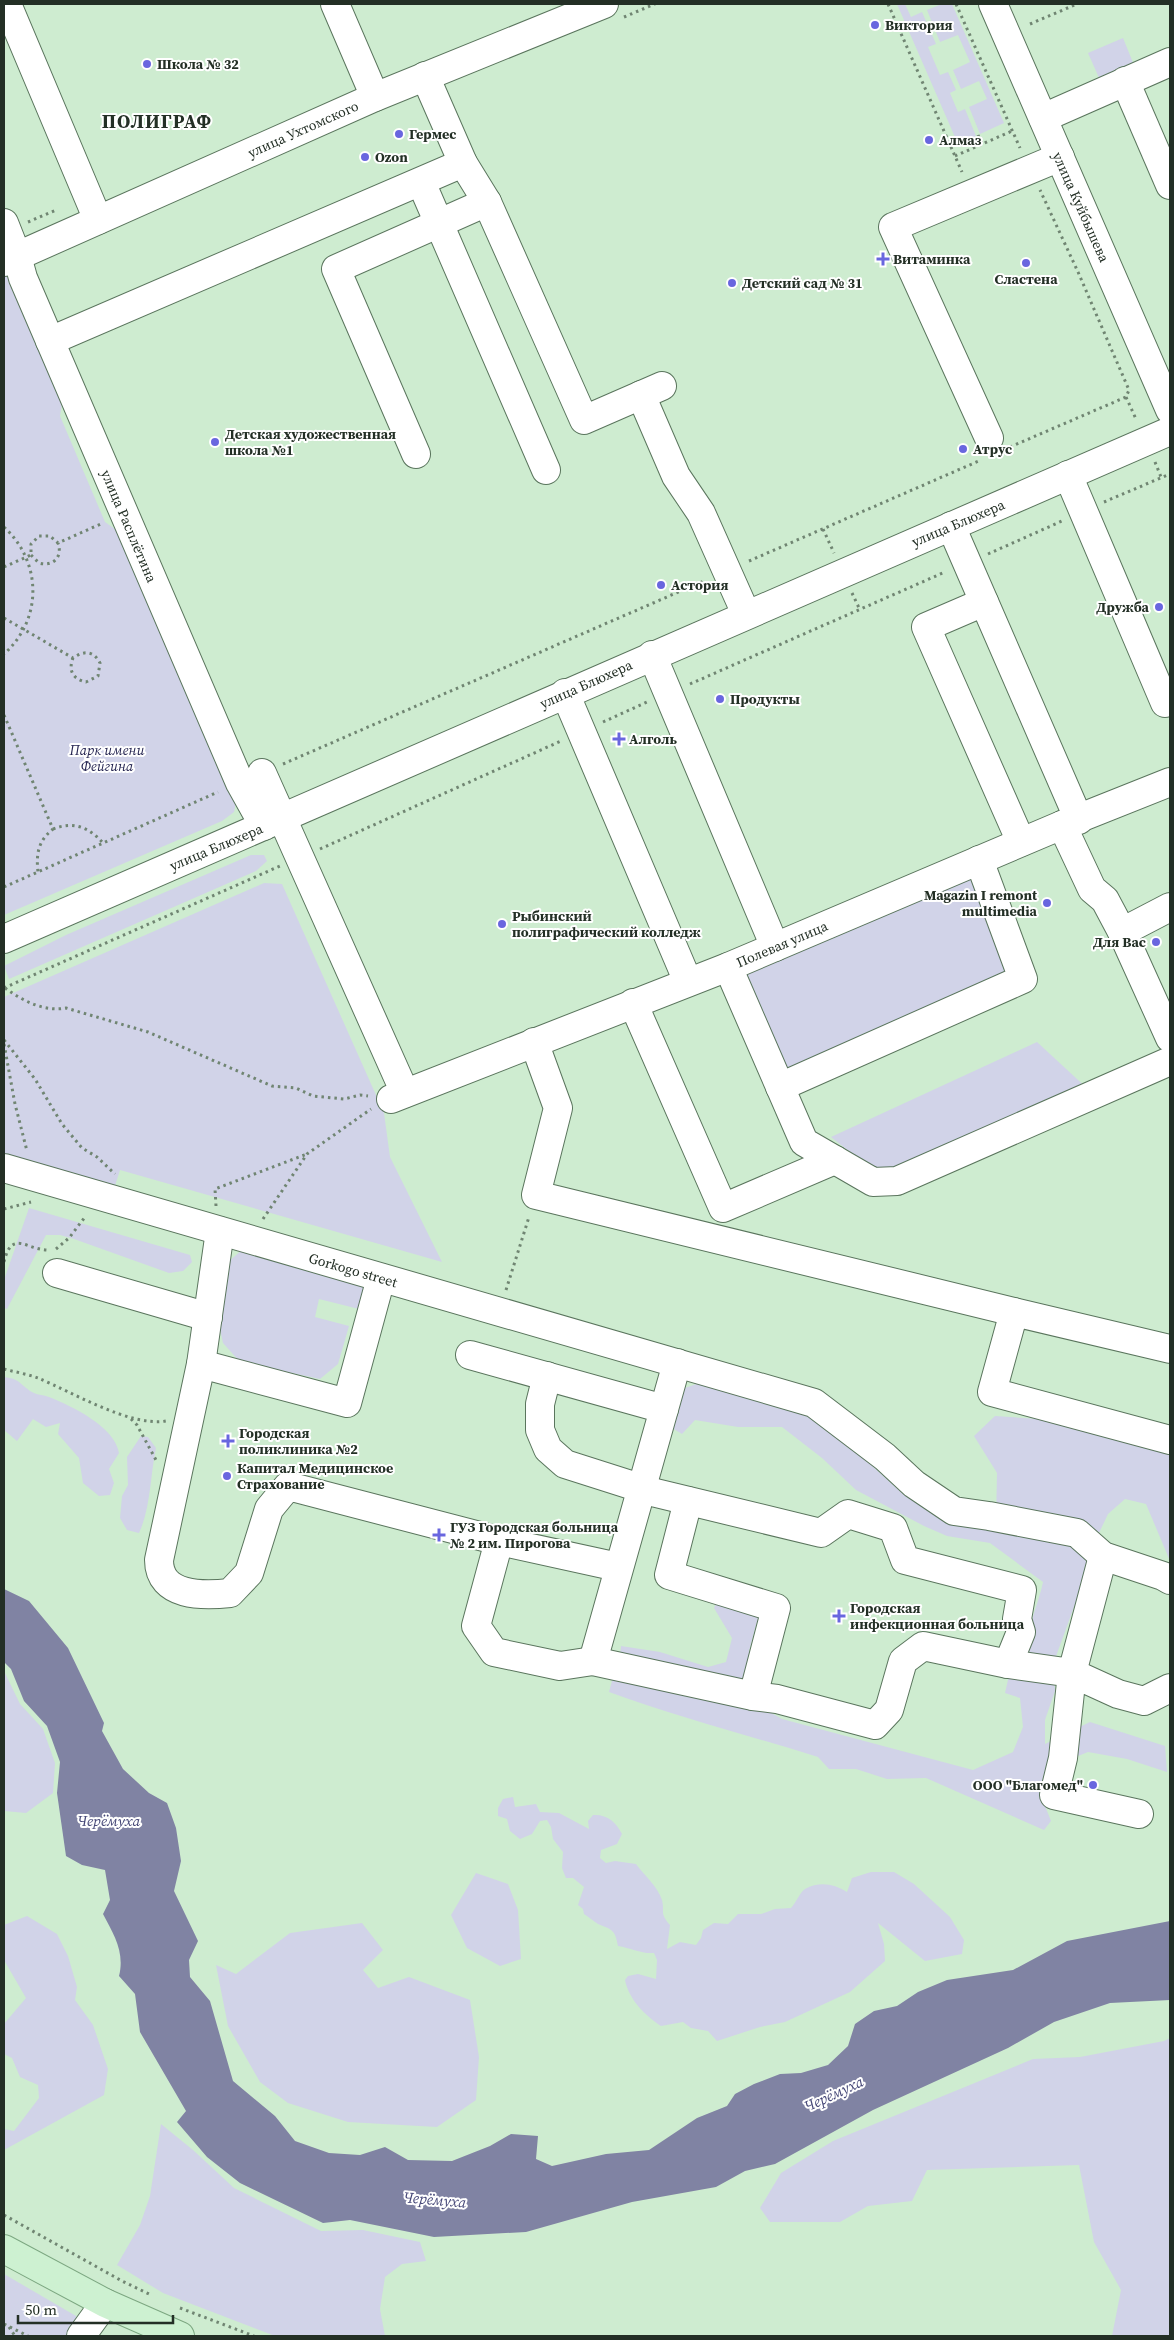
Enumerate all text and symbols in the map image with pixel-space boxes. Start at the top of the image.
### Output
place label: Виктория [885,15,953,35]
marker: Виктория [869,19,881,31]
place label: Школа № 32 [157,54,239,74]
marker: Школа № 32 [141,58,153,70]
street label: улица Ухтомского [244,95,362,162]
district label: ПОЛИГРАФ [102,108,212,134]
place label: Гермес [409,124,456,144]
marker: Гермес [393,128,405,140]
place label: Алмаз [939,130,982,150]
marker: Алмаз [923,134,935,146]
place label: Ozon [375,147,408,167]
street label: улица Куйбышева [1048,149,1115,266]
marker: Ozon [359,151,371,163]
place label: Витаминка [893,249,971,269]
marker: Витаминка [877,253,889,265]
marker: Сластена [1020,257,1032,269]
place label: Сластена [994,269,1058,289]
place label: Детский сад № 31 [742,273,863,293]
marker: Детский сад № 31 [726,277,738,289]
place label: Детская художественная школа №1 [225,424,396,460]
marker: Детская художественная школа №1 [209,436,221,448]
place label: Атрус [973,439,1012,459]
marker: Атрус [957,443,969,455]
street label: улица Расплётина [96,466,162,586]
street label: улица Блюхера [908,494,1009,552]
place label: Астория [671,575,728,595]
marker: Астория [655,579,667,591]
place label: Дружба [1096,597,1150,617]
marker: Дружба [1153,601,1165,613]
street label: улица Блюхера [536,654,636,713]
place label: Продукты [730,689,800,709]
marker: Продукты [714,693,726,705]
place label: Алголь [629,729,677,749]
marker: Алголь [613,733,625,745]
park label: Парк имени Фейгина [69,740,144,776]
street label: улица Блюхера [166,818,267,876]
place label: Magazin I remont multimedia [924,885,1038,921]
marker: Magazin I remont multimedia [1041,897,1053,909]
place label: Рыбинский полиграфический колледж [512,906,701,942]
street label: Полевая улица [733,915,832,972]
marker: Рыбинский полиграфический колледж [496,918,508,930]
place label: Для Вас [1093,932,1146,952]
marker: Для Вас [1150,936,1162,948]
street label: Gorkogo street [306,1248,400,1292]
place label: Городская поликлиника №2 [239,1423,358,1459]
marker: Городская поликлиника №2 [221,1434,235,1448]
place label: Капитал Медицинское Страхование [237,1458,393,1494]
marker: Капитал Медицинское Страхование [221,1470,233,1482]
place label: ГУЗ Городская больница № 2 им. Пирогова [450,1517,619,1553]
marker: ГУЗ Городская больница № 2 им. Пирогова [432,1528,446,1542]
place label: Городская инфекционная больница [850,1598,1025,1634]
marker: Городская инфекционная больница [832,1609,846,1623]
place label: ООО "Благомед" [973,1775,1083,1795]
marker: ООО "Благомед" [1087,1779,1099,1791]
water label: Черёмуха [78,1810,141,1831]
water label: Черёмуха [801,2071,867,2116]
water label: Черёмуха [403,2186,467,2213]
scale bar [18,2292,172,2324]
text: 50 m [25,2299,57,2320]

